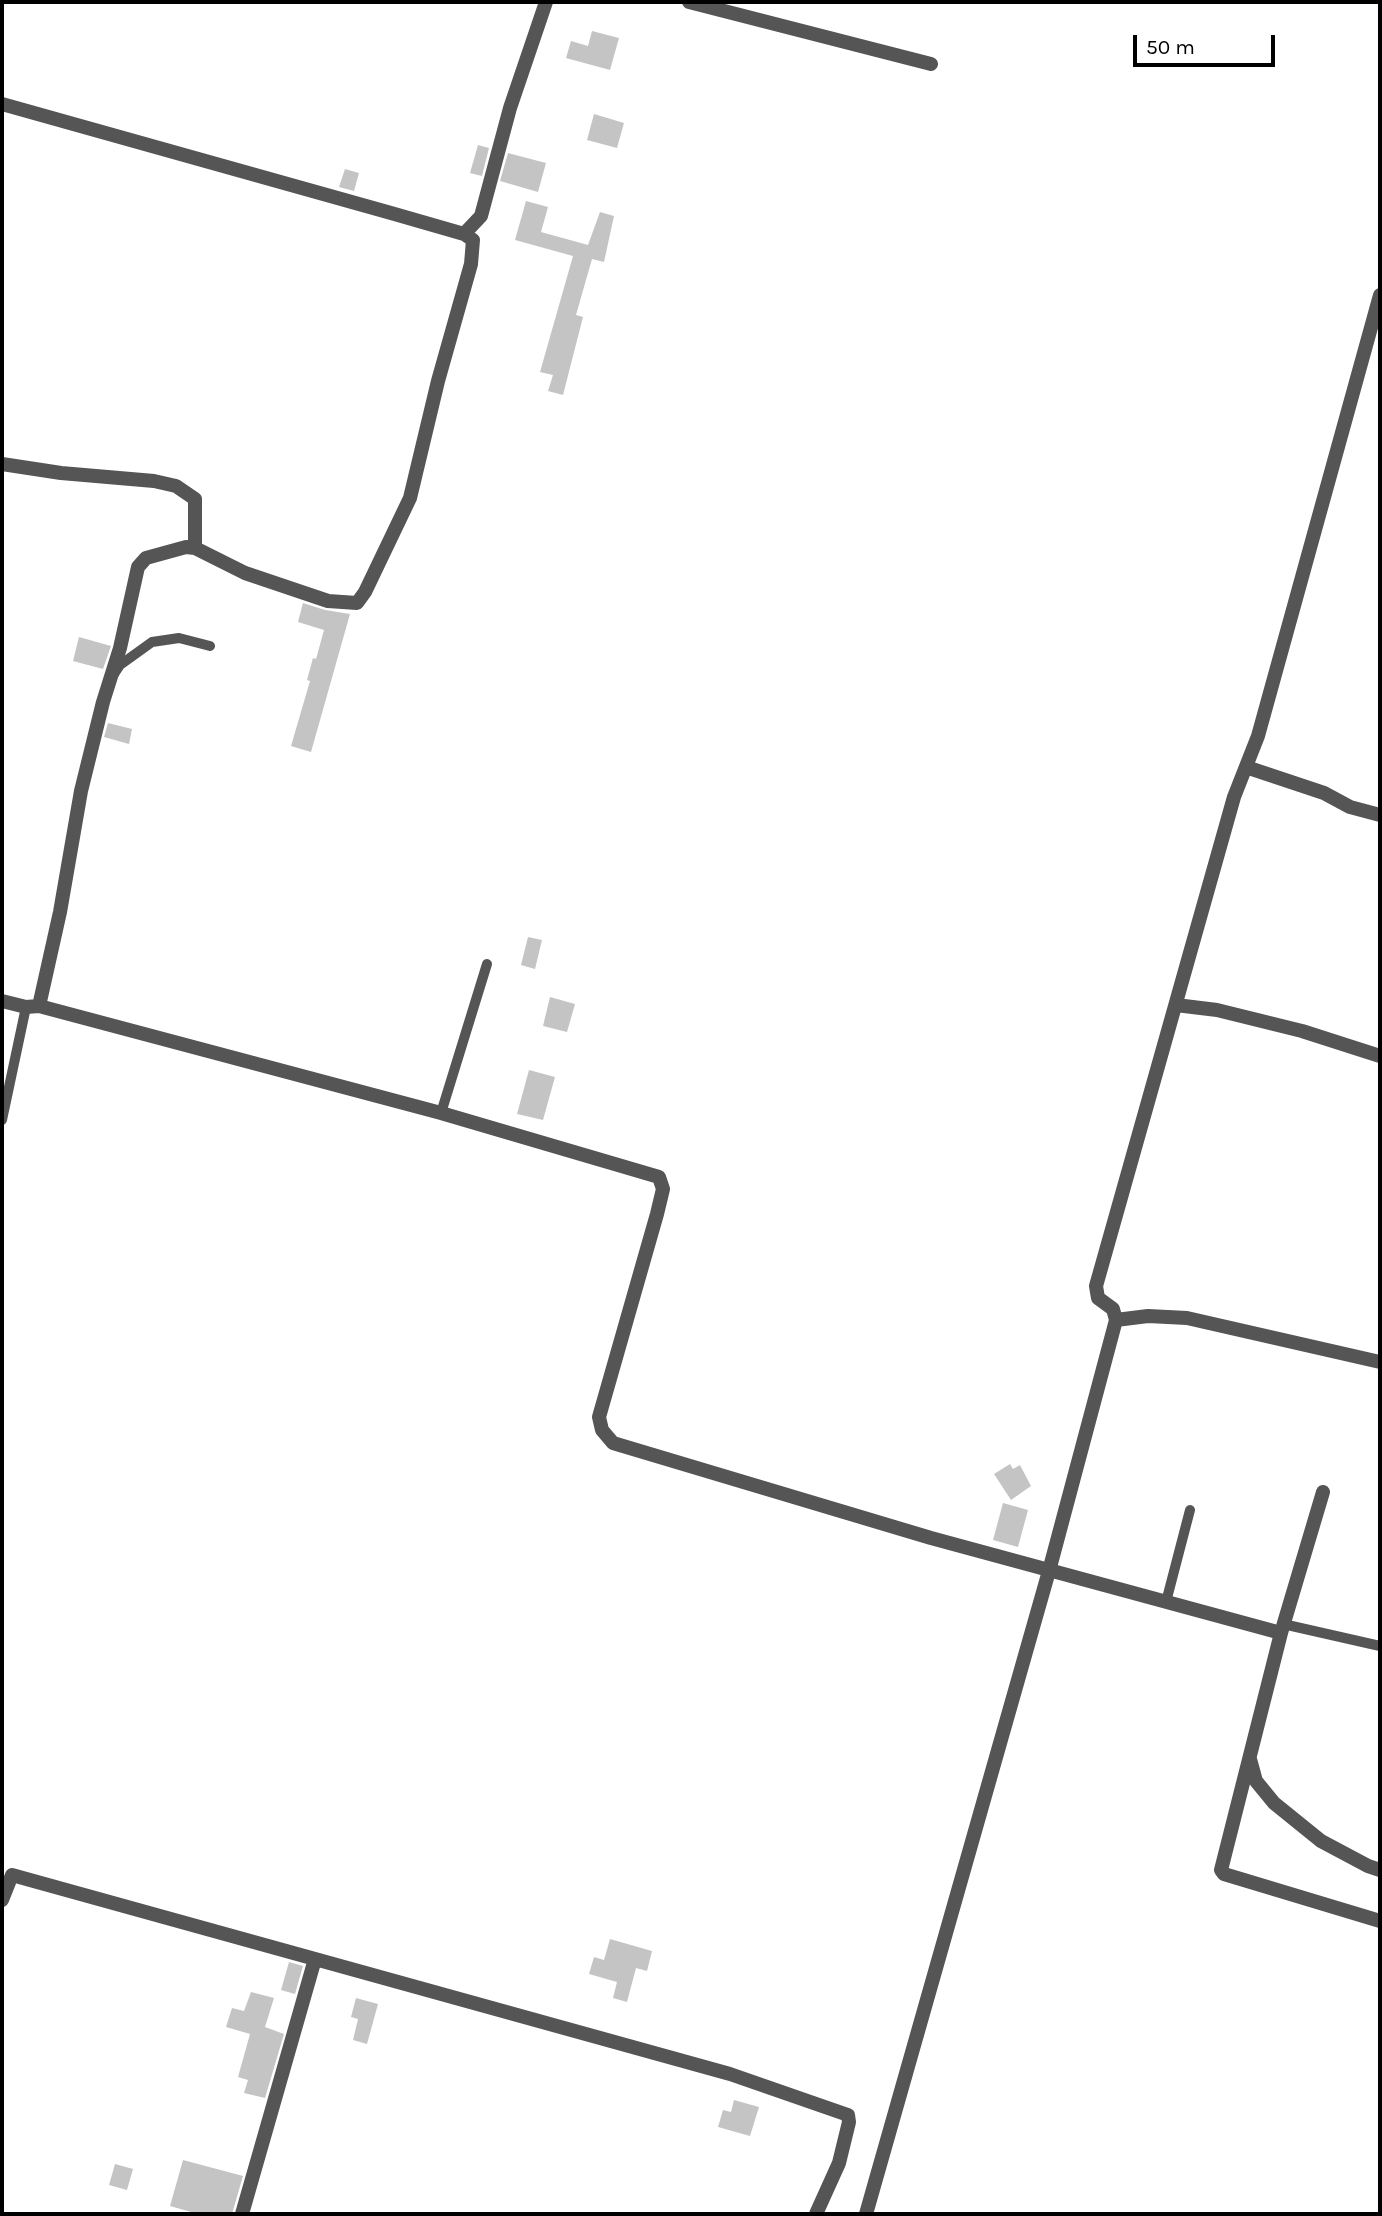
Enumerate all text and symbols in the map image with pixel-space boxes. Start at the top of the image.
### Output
scale bar [1137,21,1279,65]
text: 50 m [1146,35,1195,59]

